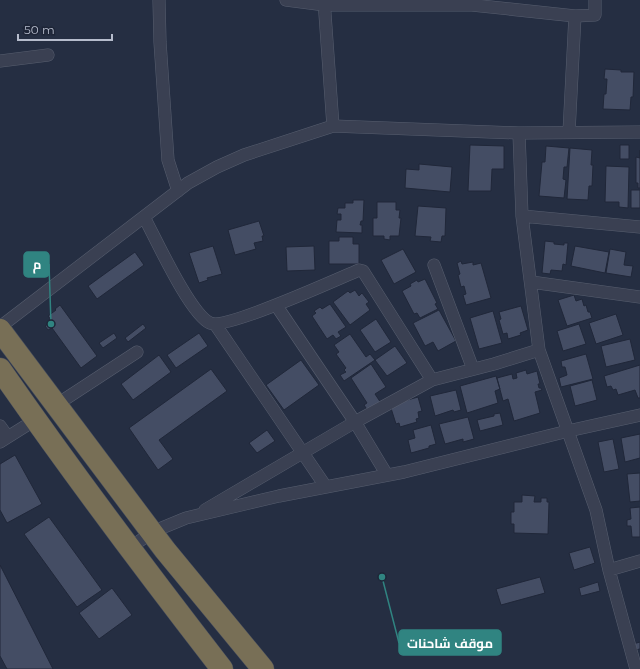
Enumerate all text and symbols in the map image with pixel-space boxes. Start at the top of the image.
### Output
scale bar [18,16,112,42]
text: 50 m [24,22,55,37]
callout: م [24,252,49,277]
text: م [33,256,41,274]
callout: موقف شاحنات [399,630,501,655]
text: موقف شاحنات [407,635,493,652]

